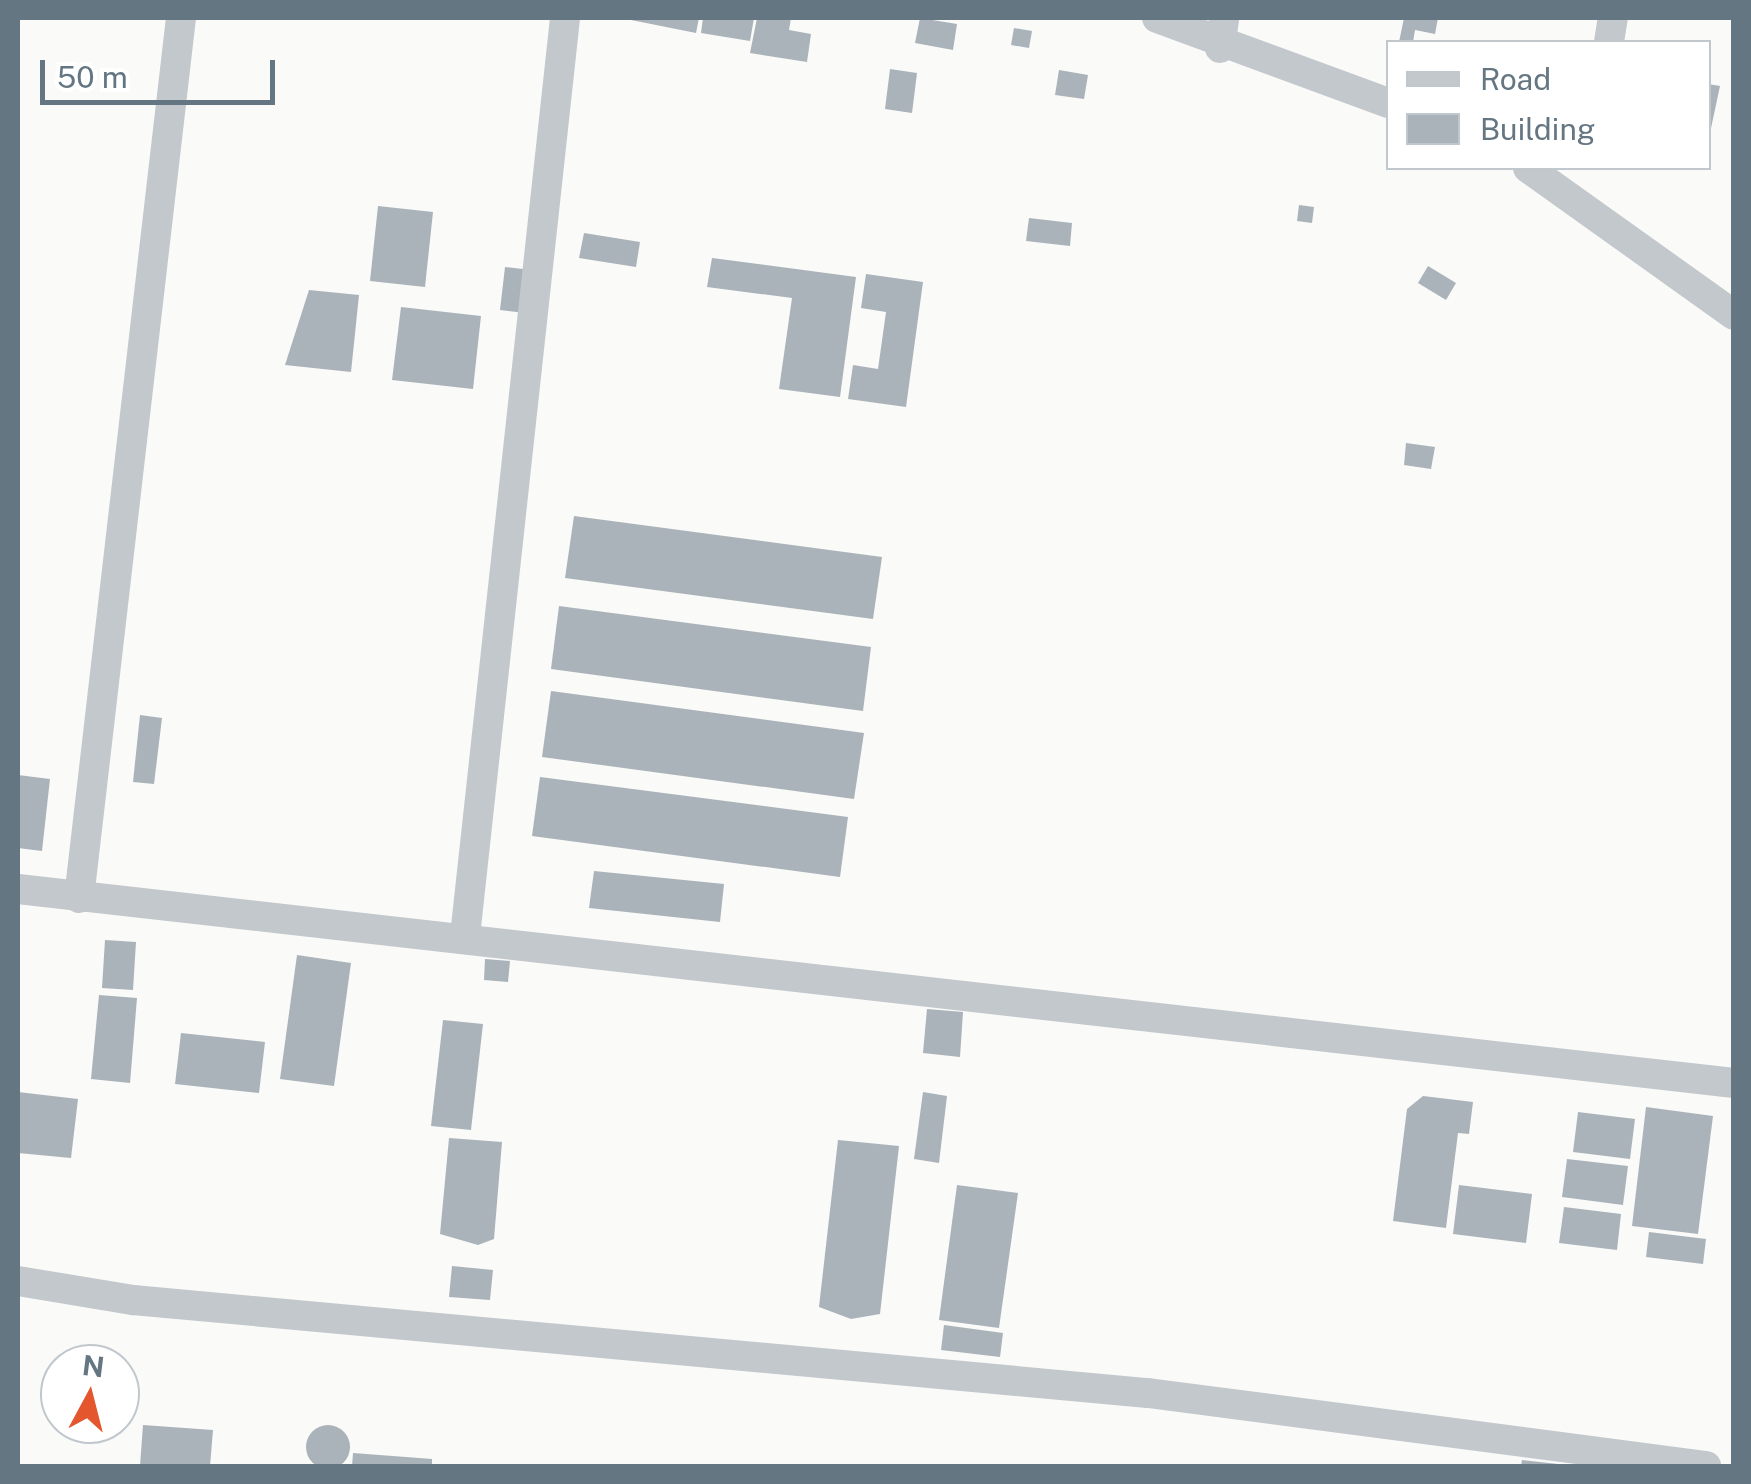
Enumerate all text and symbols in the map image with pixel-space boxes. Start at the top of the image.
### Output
scale bar [45,40,280,102]
legend [1386,40,1711,170]
text: 50 m [57,59,128,95]
text: Road [1480,61,1551,97]
text: Building [1480,111,1595,147]
north arrow [40,1344,140,1444]
text: N [81,1348,106,1383]

